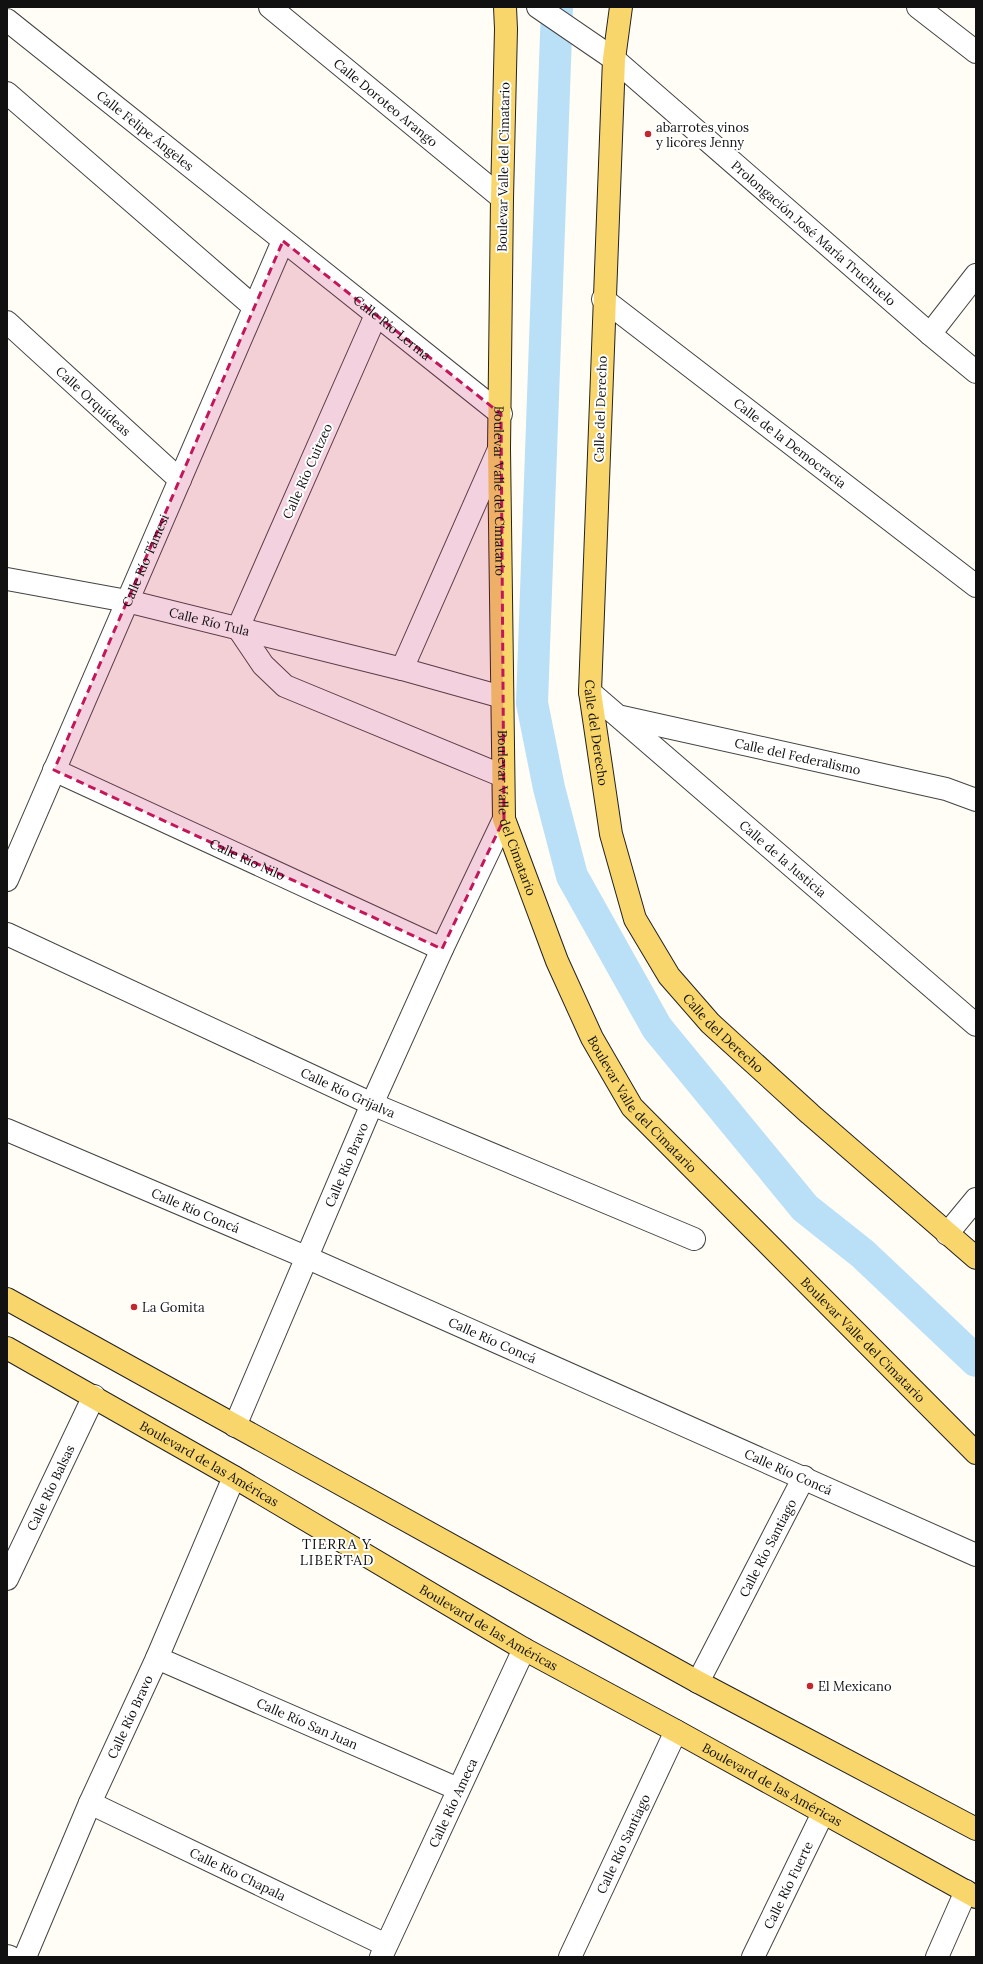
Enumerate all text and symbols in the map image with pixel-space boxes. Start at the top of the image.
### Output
street label: Calle Doroteo Arango [330,55,441,151]
street label: Boulevar Valle del Cimatario [494,82,513,252]
street label: Calle Felipe Ángeles [93,87,197,175]
place label: abarrotes vinos y licores Jenny [656,119,749,151]
marker: abarrotes vinos y licores Jenny [643,129,653,139]
street label: Prolongación José María Truchuelo [728,157,900,310]
street label: Calle Río Lerma [350,292,435,364]
street label: Calle del Derecho [590,355,611,463]
street label: Calle Orquídeas [52,363,134,440]
street label: Calle de la Democracia [730,395,850,492]
street label: Boulevar Valle del Cimatario [490,406,509,576]
street label: Calle Río Cuitzeo [279,420,336,522]
street label: Calle Río Támesi [118,511,173,610]
street label: Calle Río Tula [167,604,252,640]
street label: Calle del Derecho [581,679,612,787]
street label: Boulevar Valle del Cimatario [494,730,540,898]
street label: Calle del Federalismo [733,734,863,779]
street label: Calle de la Justicia [736,817,830,901]
street label: Calle Río Nilo [207,835,288,885]
street label: Calle del Derecho [679,990,767,1077]
street label: Boulevar Valle del Cimatario [584,1033,701,1177]
street label: Calle Río Grijalva [298,1064,398,1122]
street label: Calle Río Bravo [321,1120,372,1210]
street label: Calle Río Concá [149,1184,243,1237]
street label: Boulevar Valle del Cimatario [797,1274,929,1407]
place label: La Gomita [142,1299,205,1316]
marker: La Gomita [129,1302,139,1312]
street label: Calle Río Concá [446,1314,539,1368]
street label: Boulevard de las Américas [137,1417,282,1511]
street label: Calle Río Balsas [23,1442,79,1534]
street label: Calle Río Concá [742,1445,835,1499]
street label: Calle Río Santiago [735,1496,800,1600]
district label: TIERRA Y LIBERTAD [300,1535,374,1569]
street label: Boulevard de las Américas [416,1581,561,1675]
street label: Calle Río Bravo [104,1672,157,1762]
place label: El Mexicano [818,1678,892,1695]
marker: El Mexicano [805,1681,815,1691]
street label: Calle Río San Juan [254,1694,361,1753]
street label: Boulevard de las Américas [699,1739,845,1830]
street label: Calle Río Ameca [425,1755,481,1850]
street label: Calle Río Santiago [593,1791,654,1897]
street label: Calle Río Fuerte [760,1838,817,1932]
street label: Calle Río Chapala [187,1844,289,1905]

